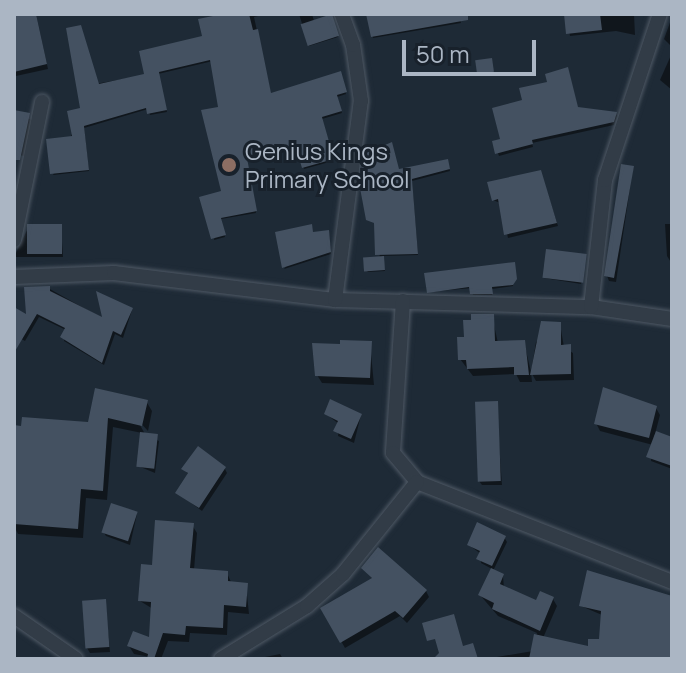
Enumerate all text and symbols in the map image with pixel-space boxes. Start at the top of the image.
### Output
scale bar [406,24,540,74]
text: 50 m [416,37,470,70]
place label: Genius Kings Primary School [245,137,410,193]
marker: Genius Kings Primary School [220,156,238,174]

